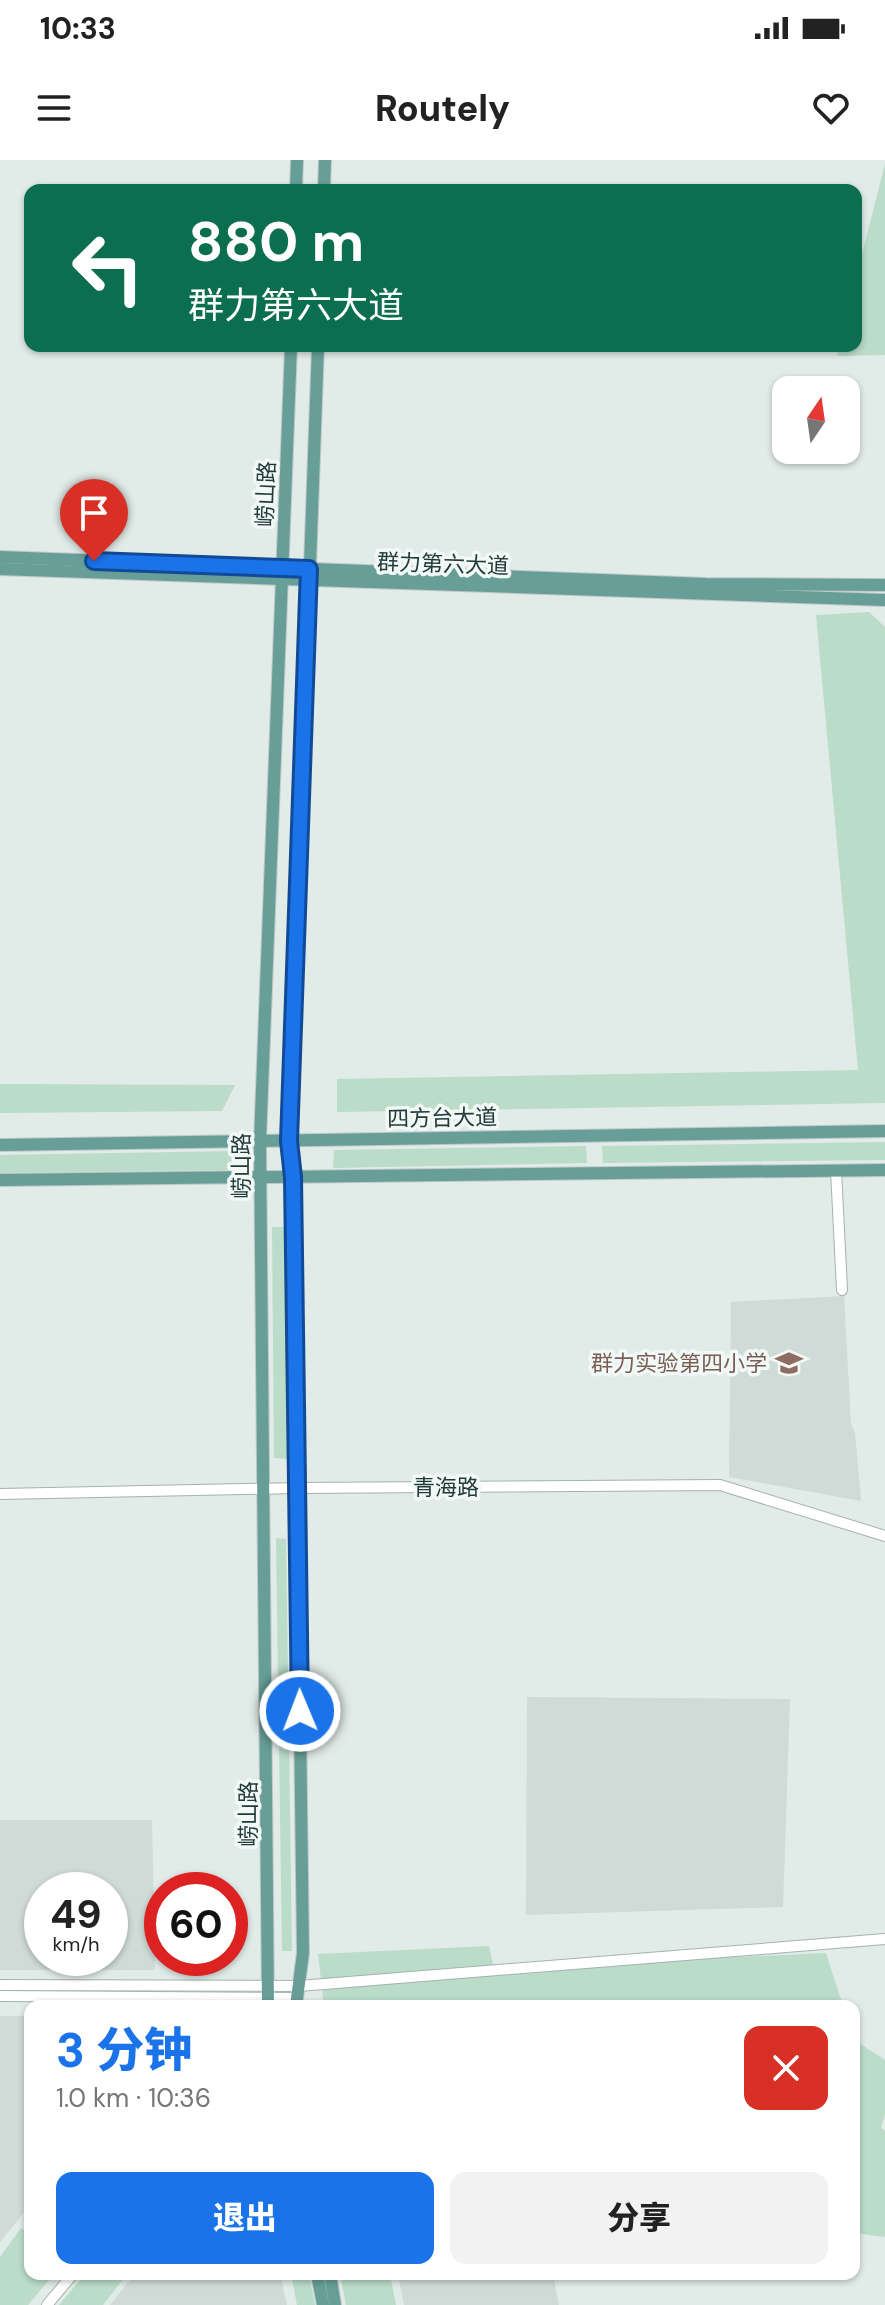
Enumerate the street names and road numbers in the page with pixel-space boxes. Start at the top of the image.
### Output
street label: 崂山路 [250,461,282,527]
street label: 群力第六大道 [377,547,509,581]
street label: 四方台大道 [387,1103,497,1133]
street label: 崂山路 [227,1133,256,1199]
street label: 青海路 [413,1473,479,1502]
street label: 崂山路 [234,1781,263,1847]

